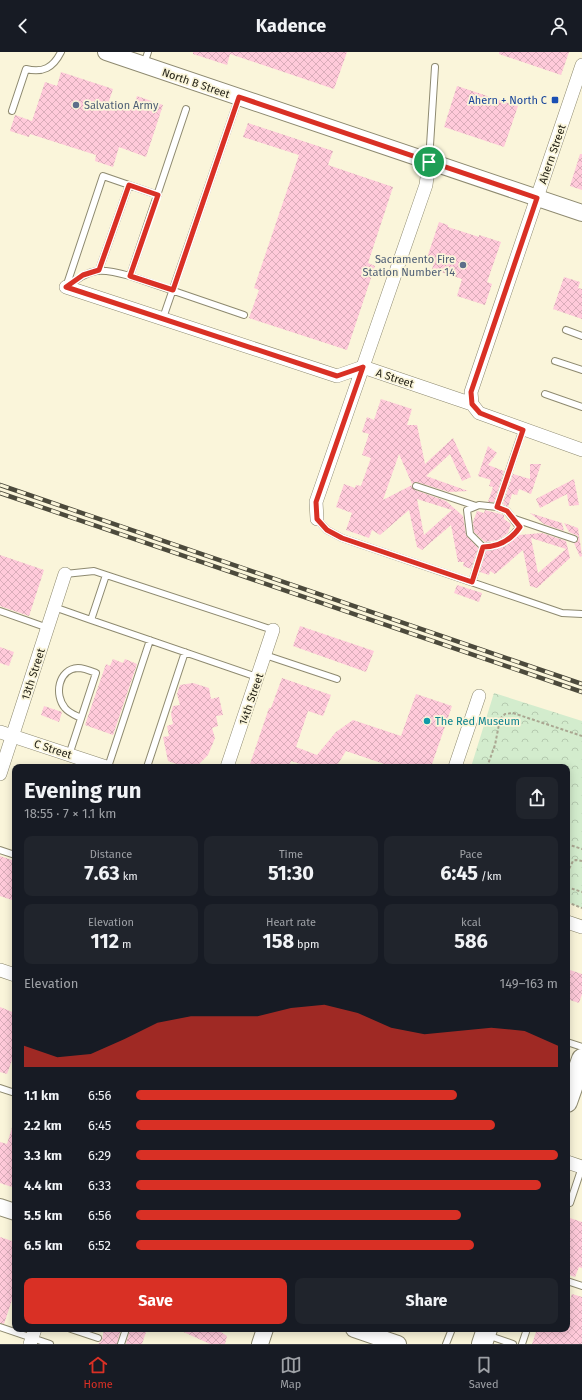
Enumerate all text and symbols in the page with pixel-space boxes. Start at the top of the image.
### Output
icon: back [12,15,34,37]
text: Kadence [256,15,326,37]
icon: person [548,15,570,37]
street label: North B Street [160,66,232,101]
place label: Ahern + North C [469,94,547,107]
marker: Ahern + North C [550,95,560,105]
place label: Salvation Army [84,99,159,112]
marker: Salvation Army [71,100,81,110]
street label: Ahern Street [536,123,569,186]
pin [412,145,446,179]
icon: arrive [418,151,440,173]
place label: Sacramento Fire Station Number 14 [363,253,455,279]
marker: Sacramento Fire Station Number 14 [458,260,468,270]
street label: A Street [374,366,415,391]
street label: 13th Street [19,647,48,702]
street label: 14th Street [237,672,266,727]
place label: The Red Museum [435,715,520,728]
marker: The Red Museum [422,716,432,726]
street label: C Street [32,737,73,762]
text: Evening run [24,777,141,804]
button: share [516,777,558,819]
text: 18:55 · 7 × 1.1 km [24,806,116,821]
text: Distance [90,848,132,861]
text: Time [279,848,303,861]
text: Pace [460,848,482,861]
text: 7.63 [84,861,120,885]
text: 51:30 [268,861,314,885]
text: 6:45 [440,861,478,885]
text: km [120,870,138,883]
text: /km [478,870,502,883]
text: Elevation [88,916,134,929]
text: Heart rate [266,916,316,929]
text: kcal [461,916,481,929]
text: 112 [91,929,119,953]
text: 158 [262,929,294,953]
text: 586 [454,929,488,953]
text: m [119,938,131,951]
text: bpm [294,938,320,951]
text: Elevation [24,976,78,991]
text: 149–163 m [500,976,558,991]
text: 1.1 km [24,1088,59,1103]
text: 6:56 [88,1088,112,1103]
text: 2.2 km [24,1118,62,1133]
text: 6:45 [88,1118,111,1133]
text: 3.3 km [24,1148,62,1163]
text: 6:29 [88,1148,111,1163]
text: 4.4 km [24,1178,63,1193]
text: 6:33 [88,1178,111,1193]
text: 5.5 km [24,1208,62,1223]
text: 6:56 [88,1208,112,1223]
text: 6.5 km [24,1238,63,1253]
text: 6:52 [88,1238,111,1253]
button: Save [24,1278,287,1324]
button: Share [295,1278,558,1324]
tab: Home [83,1354,113,1391]
tab: Map [280,1354,302,1391]
tab: Saved [469,1354,499,1391]

